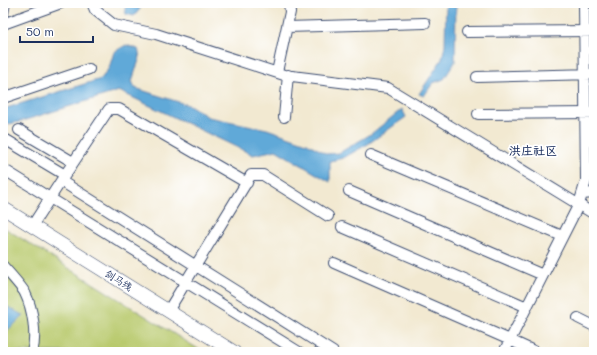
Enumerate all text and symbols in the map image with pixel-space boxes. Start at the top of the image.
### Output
scale bar [20,18,93,44]
text: 50 m [26,23,54,39]
district label: 洪庄社区 [509,142,557,158]
street label: 剑马线 [103,266,135,294]

